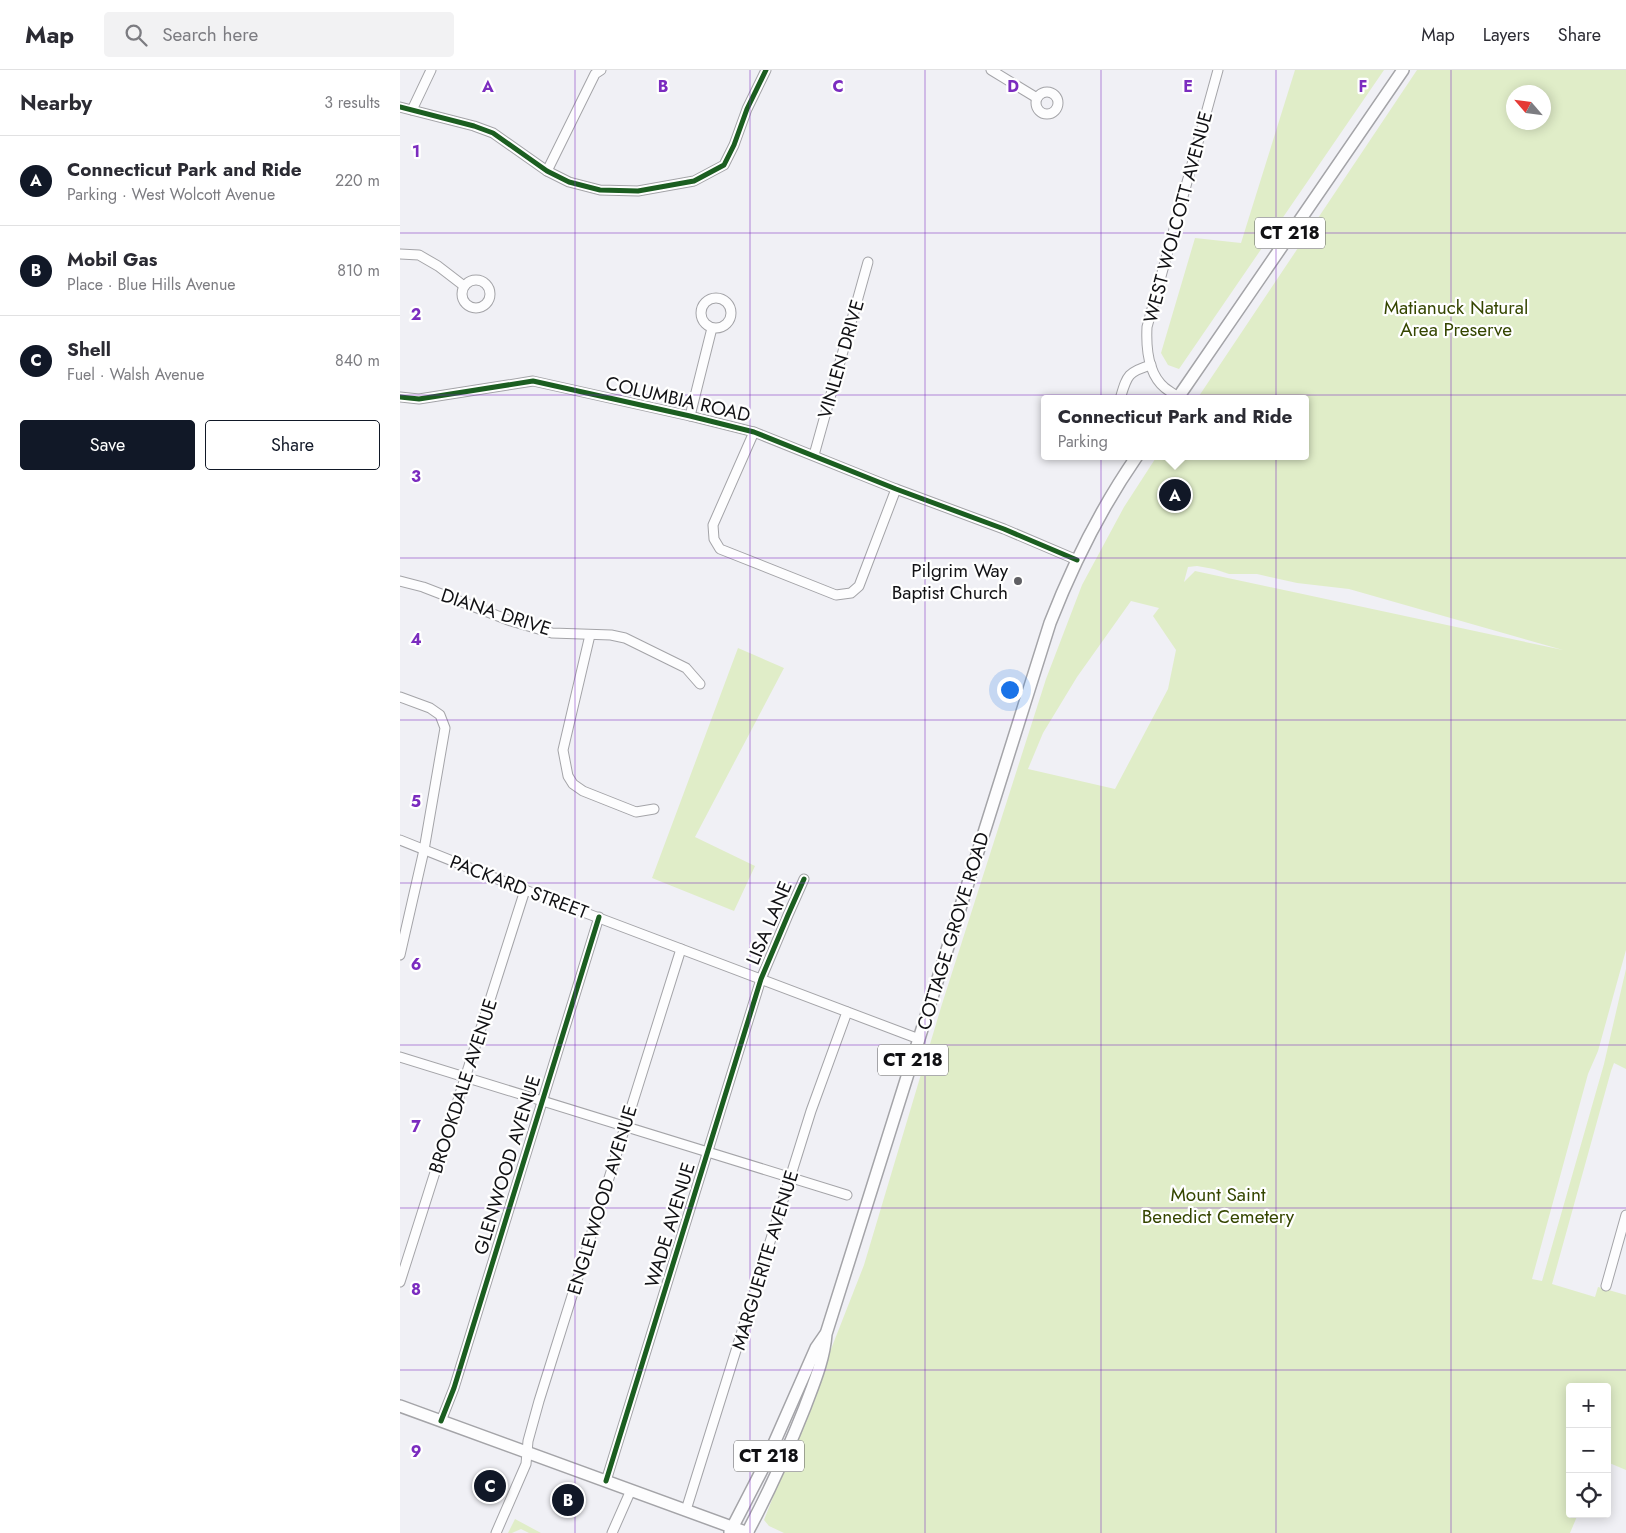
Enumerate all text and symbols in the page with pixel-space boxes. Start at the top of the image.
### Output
search box [104,12,454,57]
text: Map [25,17,74,52]
icon: search [122,21,150,49]
text: Search here [162,21,258,48]
text: Map [1421,22,1455,48]
text: Layers [1483,22,1530,48]
text: Share [1558,22,1601,48]
text: A [481,75,494,98]
text: B [658,75,668,98]
text: C [832,75,844,98]
text: D [1007,75,1019,98]
text: E [1183,75,1193,98]
text: F [1359,75,1367,98]
north arrow [1506,85,1551,130]
text: Nearby [20,88,92,118]
text: 3 results [324,91,380,114]
street label: WEST WOLCOTT AVENUE [1137,108,1219,326]
text: 1 [412,140,420,163]
text: Connecticut Park and Ride [67,156,302,183]
text: A [30,169,42,192]
text: 220 m [335,169,380,192]
text: Parking · West Wolcott Avenue [67,183,275,206]
road number: CT 218 [1255,218,1325,248]
text: Mobil Gas [67,246,157,273]
text: B [31,259,41,282]
text: 810 m [337,259,380,282]
text: Place · Blue Hills Avenue [67,273,236,296]
park label: Matianuck Natural Area Preserve [1384,294,1528,343]
street label: VINLEN DRIVE [811,296,871,422]
text: 2 [411,303,421,326]
text: Shell [67,336,111,363]
text: C [30,349,42,372]
text: 840 m [335,349,380,372]
text: Fuel · Walsh Avenue [67,363,205,386]
street label: COLUMBIA ROAD [603,369,753,429]
popup [1041,395,1309,460]
text: Connecticut Park and Ride [1058,403,1292,430]
button: Save [20,420,195,470]
button: Share [205,420,380,470]
text: Parking [1058,430,1108,453]
text: 3 [411,465,421,488]
pin: A [1159,476,1191,514]
place label: Pilgrim Way Baptist Church [892,557,1009,606]
marker: Pilgrim Way Baptist Church [1012,575,1024,587]
street label: DIANA DRIVE [437,582,555,642]
text: 4 [410,628,422,651]
your location [997,677,1023,703]
text: 5 [411,790,421,813]
street label: COTTAGE GROVE ROAD [910,829,996,1033]
street label: PACKARD STREET [446,848,592,926]
street label: LISA LANE [739,877,799,969]
text: 6 [411,953,421,976]
street label: BROOKDALE AVENUE [422,995,504,1177]
road number: CT 218 [878,1044,948,1076]
street label: GLENWOOD AVENUE [467,1072,547,1258]
street label: ENGLEWOOD AVENUE [560,1102,644,1298]
text: 7 [411,1115,421,1138]
street label: WADE AVENUE [638,1159,702,1291]
street label: MARGUERITE AVENUE [725,1167,805,1353]
park label: Mount Saint Benedict Cemetery [1142,1181,1295,1230]
text: 8 [411,1278,421,1301]
map controls [1566,1383,1611,1518]
button: + [1566,1383,1611,1428]
button: − [1566,1428,1611,1473]
text: 9 [411,1440,421,1463]
road number: CT 218 [734,1440,804,1472]
pin: C [474,1467,506,1505]
button: locate [1566,1473,1611,1518]
pin: B [552,1481,584,1519]

